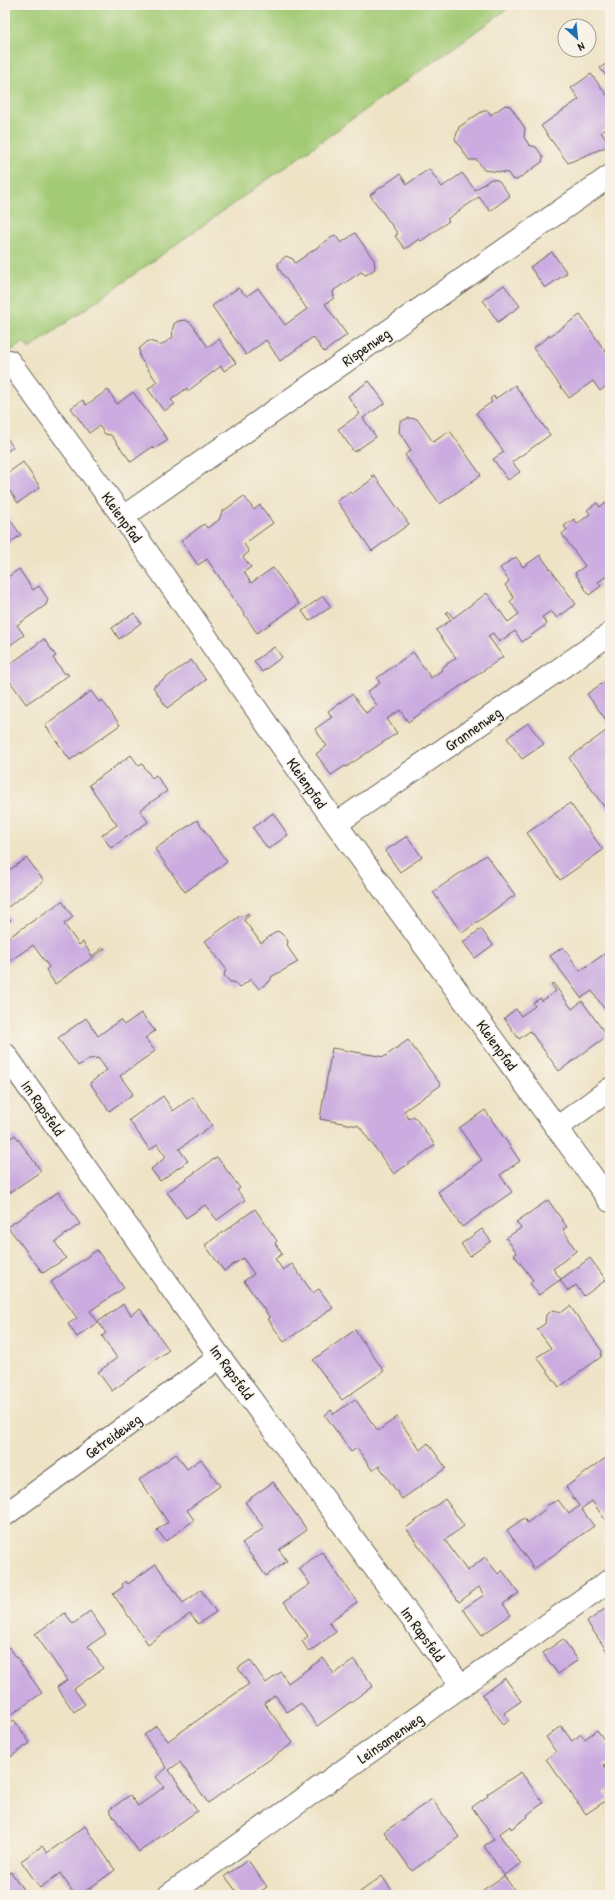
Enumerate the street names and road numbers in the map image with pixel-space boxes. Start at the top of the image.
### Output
street label: Rispenweg [338,323,395,371]
street label: Kleienpfad [97,488,147,547]
street label: Grannenweg [440,702,506,756]
street label: Kleienpfad [282,753,332,813]
street label: Kleienpfad [472,1016,522,1075]
street label: Im Rapsfeld [16,1076,70,1140]
street label: Im Rapsfeld [205,1340,259,1404]
street label: Getreideweg [81,1408,146,1464]
street label: Im Rapsfeld [396,1602,450,1666]
street label: Leinsamenweg [353,1707,427,1768]

